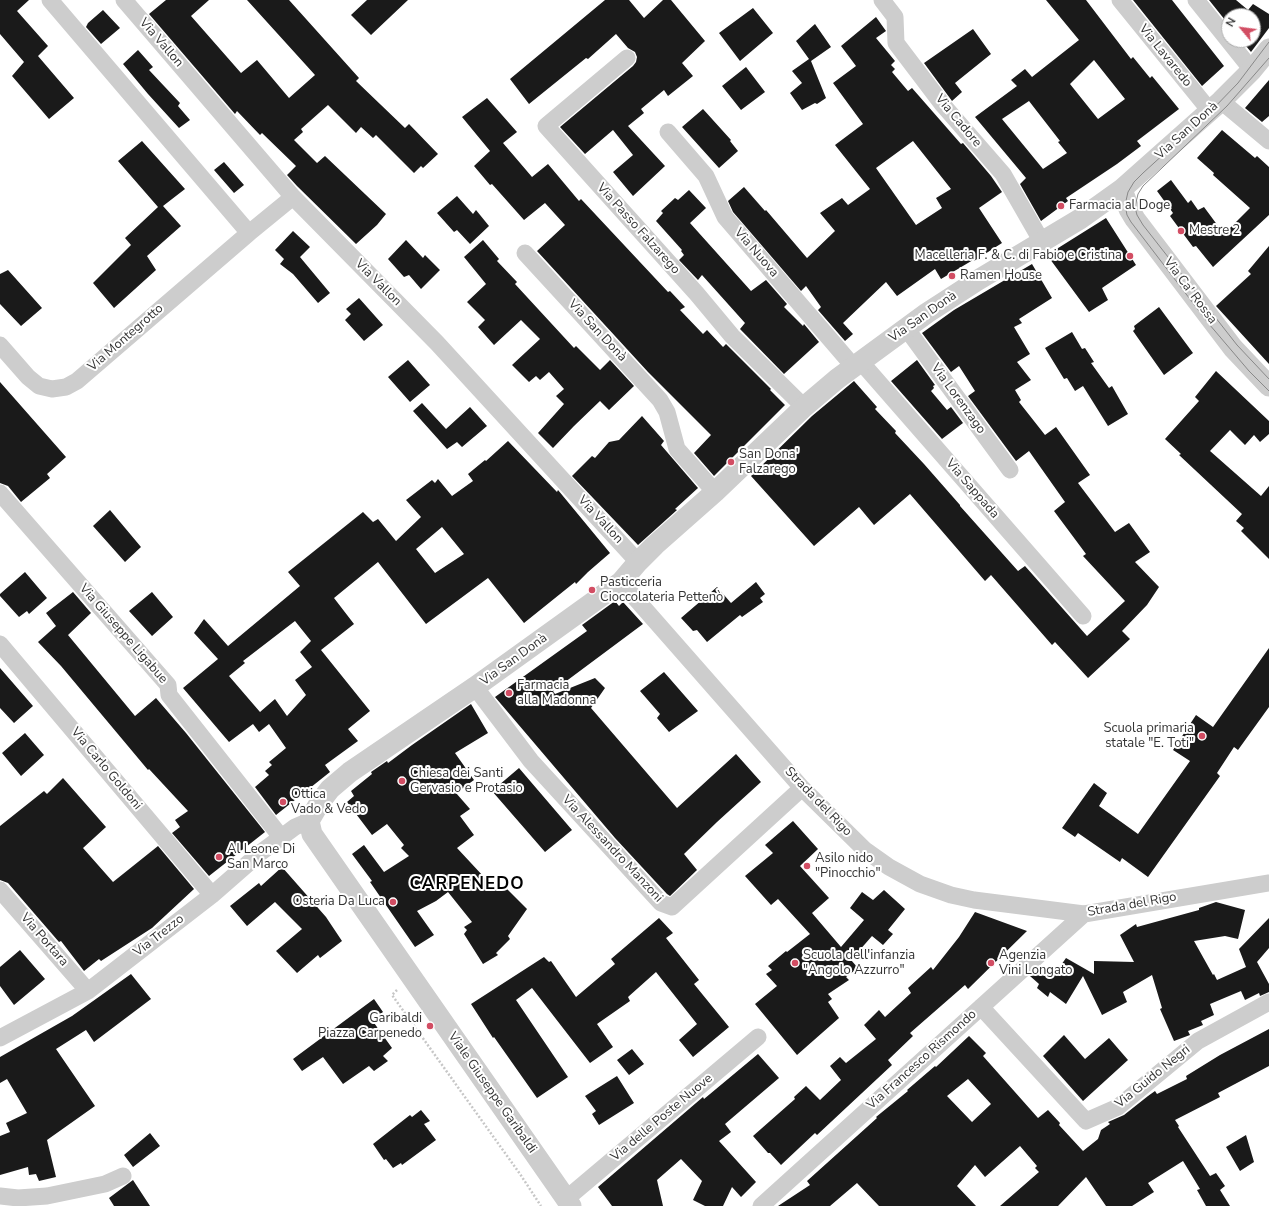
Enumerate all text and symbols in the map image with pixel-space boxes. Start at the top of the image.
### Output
north arrow [1221,8,1261,48]
street label: Via Vallon [136,15,186,71]
text: N [1222,15,1239,30]
street label: Via Lavaredo [1135,22,1195,90]
street label: Via Cadore [931,92,985,150]
street label: Via San Donà [1152,99,1222,163]
street label: Via Passo Falzarego [593,180,683,278]
place label: Farmacia al Doge [1069,198,1170,214]
marker: Farmacia al Doge [1056,201,1066,211]
place label: Mestre 2 [1189,223,1240,239]
street label: Via Nuova [731,225,781,281]
marker: Mestre 2 [1176,226,1186,236]
place label: Macelleria F. & C. di Fabio e Cristina [915,248,1122,264]
marker: Macelleria F. & C. di Fabio e Cristina [1125,251,1135,261]
street label: Via Ca' Rossa [1160,255,1220,327]
street label: Via Vallon [351,256,405,310]
place label: Ramen House [960,268,1042,284]
marker: Ramen House [947,271,957,281]
street label: Via San Donà [886,288,960,346]
street label: Via San Donà [564,297,630,365]
street label: Via Montegrotto [85,301,167,375]
street label: Via Lorenzago [927,361,989,437]
place label: San Dona' Falzarego [739,447,799,478]
street label: Via Sappada [942,456,1002,522]
marker: San Dona' Falzarego [726,457,736,467]
street label: Via Vallon [574,493,626,547]
place label: Pasticceria Cioccolateria Pettenò [600,575,723,606]
street label: Via Giuseppe Ligabue [75,581,171,687]
marker: Pasticceria Cioccolateria Pettenò [587,585,597,595]
street label: Via San Donà [477,630,551,690]
place label: Farmacia alla Madonna [517,678,596,709]
marker: Farmacia alla Madonna [504,688,514,698]
place label: Scuola primaria statale "E. Toti" [1104,721,1194,752]
street label: Via Carlo Goldoni [67,725,145,813]
marker: Scuola primaria statale "E. Toti" [1197,731,1207,741]
street label: Strada del Rigo [781,764,855,840]
place label: Chiesa dei Santi Gervasio e Protasio [410,766,523,797]
marker: Chiesa dei Santi Gervasio e Protasio [397,776,407,786]
place label: Ottica Vado & Vedo [291,787,367,818]
street label: Via Alessandro Manzoni [558,792,666,906]
marker: Ottica Vado & Vedo [278,797,288,807]
place label: Al Leone Di San Marco [227,842,295,873]
place label: Asilo nido "Pinocchio" [815,851,881,882]
marker: Al Leone Di San Marco [214,852,224,862]
marker: Asilo nido "Pinocchio" [802,861,812,871]
district label: CARPENEDO [410,875,524,895]
street label: Strada del Rigo [1086,889,1178,921]
place label: Osteria Da Luca [293,894,385,910]
marker: Osteria Da Luca [388,897,398,907]
street label: Via Portara [17,910,71,970]
street label: Via Trezzo [131,911,187,961]
place label: Scuola dell'infanzia "Angolo Azzurro" [803,948,915,979]
place label: Agenzia Vini Longato [999,948,1073,979]
marker: Scuola dell'infanzia "Angolo Azzurro" [790,958,800,968]
marker: Agenzia Vini Longato [986,958,996,968]
street label: Via Francesco Rismondo [864,1007,980,1113]
place label: Garibaldi Piazza Carpenedo [318,1011,422,1042]
marker: Garibaldi Piazza Carpenedo [425,1021,435,1031]
street label: Viale Giuseppe Garibaldi [444,1030,540,1156]
street label: Via Guido Negri [1112,1042,1194,1112]
street label: Via delle Poste Nuove [608,1071,716,1165]

